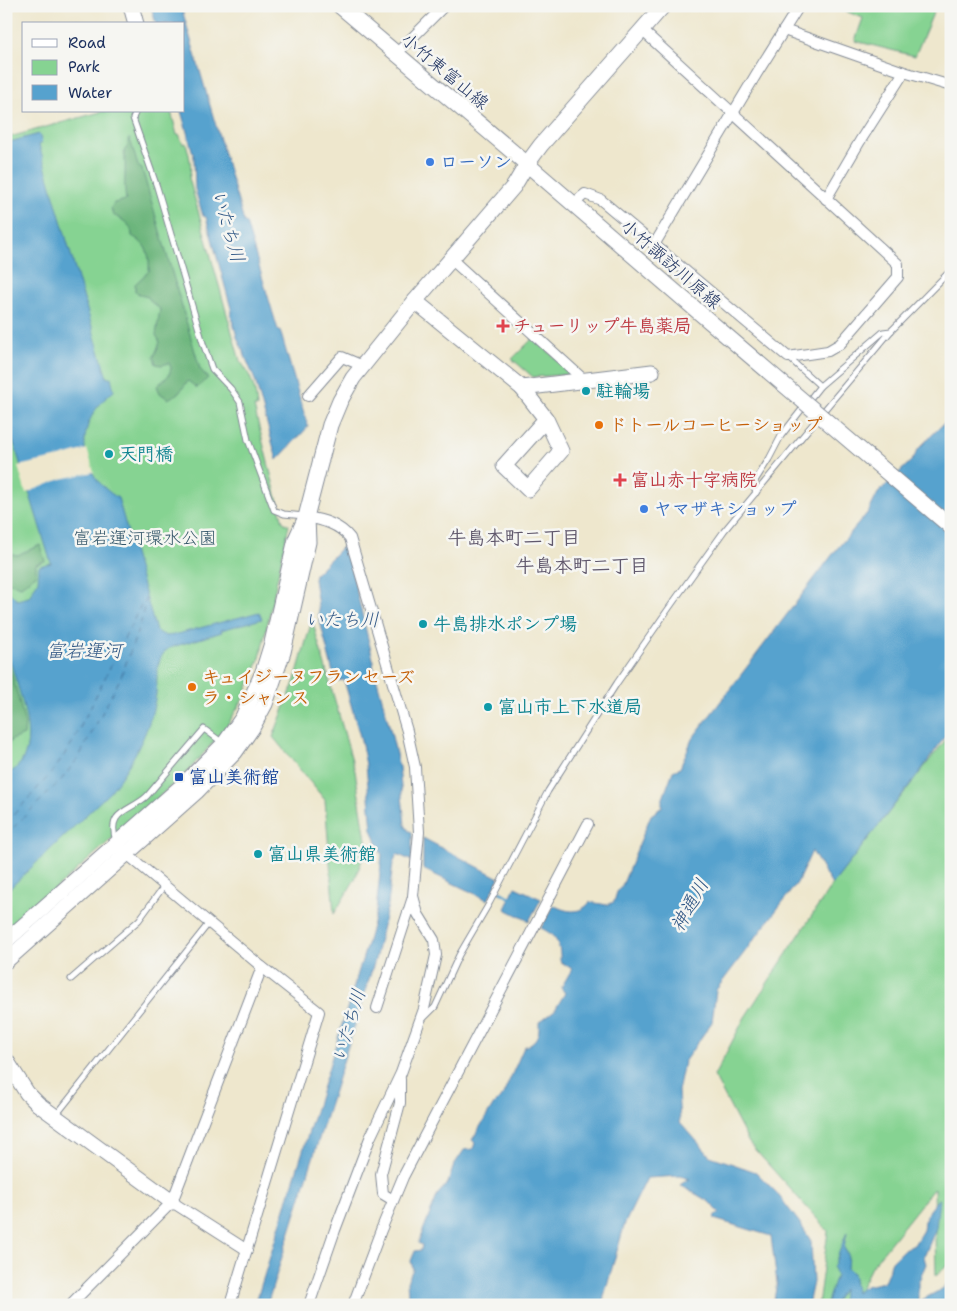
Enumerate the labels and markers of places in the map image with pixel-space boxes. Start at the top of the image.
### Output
place label: ローソン [440,150,512,174]
marker: ローソン [424,156,436,168]
place label: チューリップ牛島薬局 [513,314,692,338]
marker: チューリップ牛島薬局 [497,320,509,332]
place label: 駐輪場 [596,379,650,403]
marker: 駐輪場 [580,385,592,397]
place label: ドトールコーヒーショップ [609,413,822,437]
marker: ドトールコーヒーショップ [593,419,605,431]
place label: 天門橋 [119,442,173,466]
marker: 天門橋 [103,448,115,460]
place label: 富山赤十字病院 [631,468,757,492]
marker: 富山赤十字病院 [613,473,627,487]
place label: ヤマザキショップ [654,497,797,521]
marker: ヤマザキショップ [638,503,650,515]
place label: 牛島排水ポンプ場 [433,612,577,636]
marker: 牛島排水ポンプ場 [417,618,429,630]
place label: キュイジーヌフランセーズ ラ・シャンス [202,665,415,710]
marker: キュイジーヌフランセーズ ラ・シャンス [186,681,198,693]
place label: 富山市上下水道局 [498,695,642,719]
marker: 富山市上下水道局 [482,701,494,713]
place label: 富山美術館 [189,765,279,789]
marker: 富山美術館 [173,771,185,783]
place label: 富山県美術館 [268,842,376,866]
marker: 富山県美術館 [252,848,264,860]

